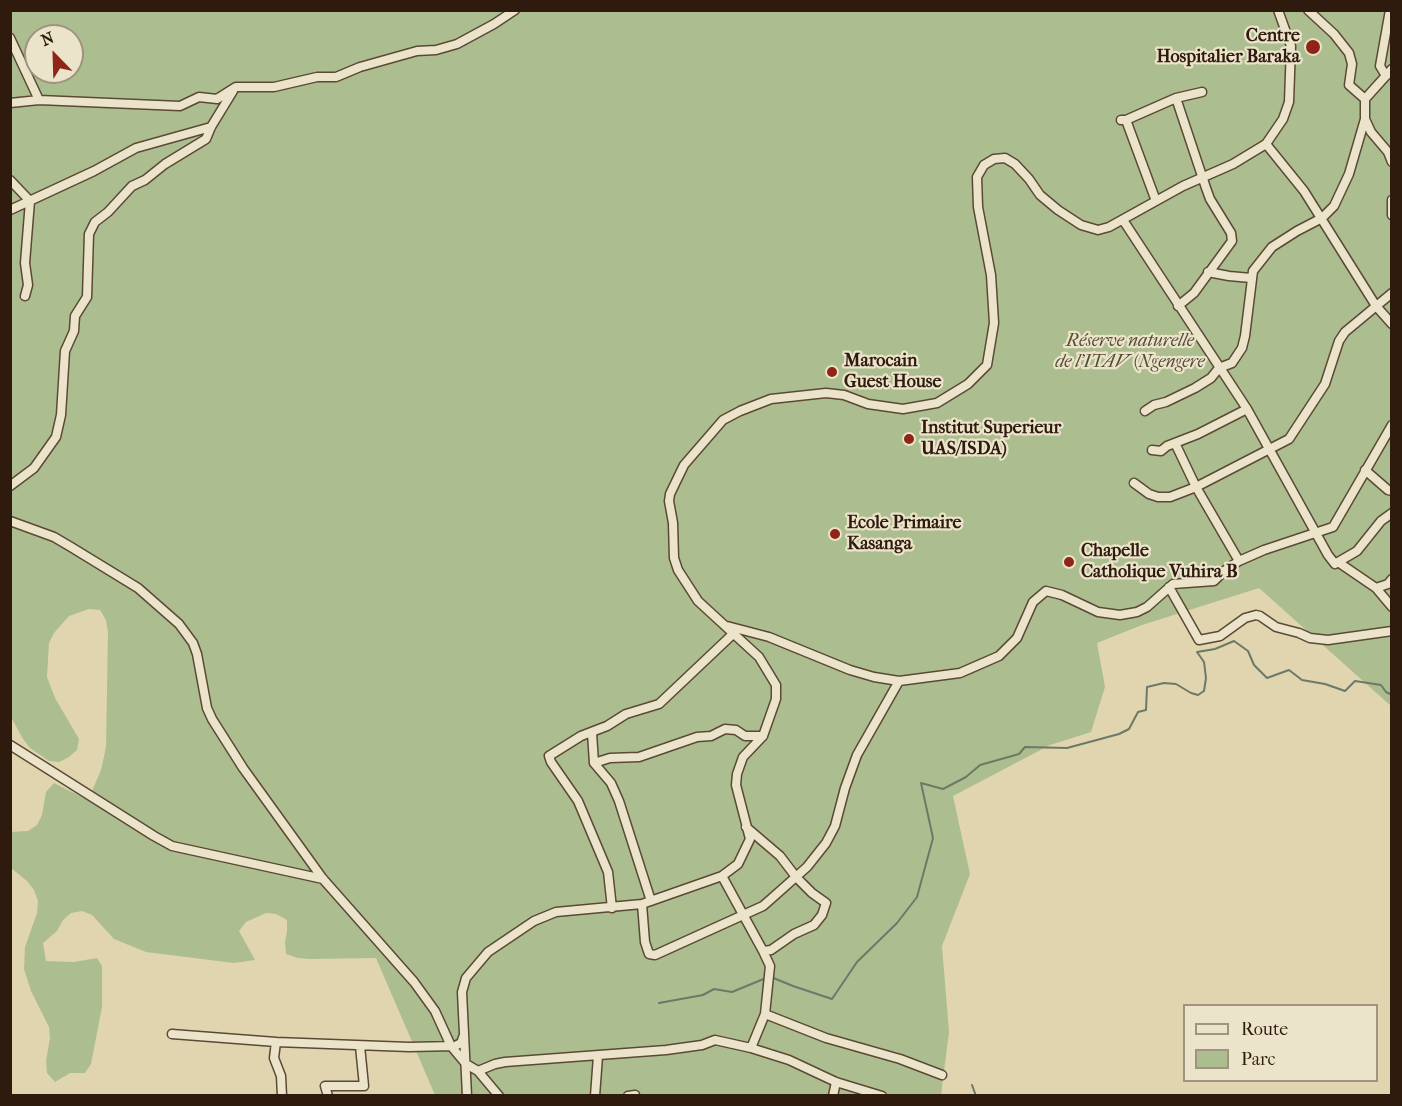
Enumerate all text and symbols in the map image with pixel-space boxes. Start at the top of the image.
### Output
north arrow [24,24,84,84]
place label: Centre Hospitalier Baraka [1156,26,1300,68]
text: N [38,28,57,50]
marker: Centre Hospitalier Baraka [1304,38,1322,56]
park label: Réserve naturelle de l'ITAV (Ngengere [1055,331,1205,374]
place label: Marocain Guest House [844,351,941,394]
marker: Marocain Guest House [825,365,839,379]
place label: Institut Superieur UAS/ISDA) [921,418,1061,460]
marker: Institut Superieur UAS/ISDA) [902,432,916,446]
place label: Ecole Primaire Kasanga [847,513,961,556]
marker: Ecole Primaire Kasanga [828,527,842,541]
place label: Chapelle Catholique Vuhira B [1081,541,1238,584]
marker: Chapelle Catholique Vuhira B [1062,555,1076,569]
legend [1183,1004,1378,1082]
text: Route [1241,1019,1288,1040]
text: Parc [1241,1049,1276,1070]

